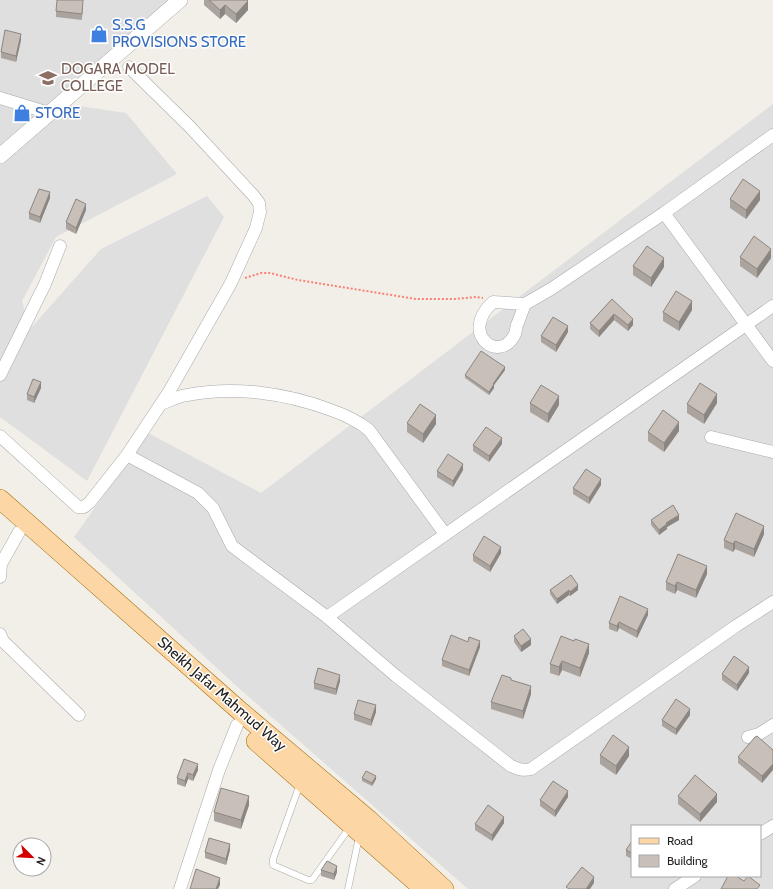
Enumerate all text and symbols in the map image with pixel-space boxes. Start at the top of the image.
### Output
place label: S.S.G PROVISIONS STORE [112,16,246,51]
shop icon: S.S.G PROVISIONS STORE [89,24,109,44]
place label: DOGARA MODEL COLLEGE [61,60,175,95]
school or university icon: DOGARA MODEL COLLEGE [38,68,58,88]
shop icon: STORE [12,103,32,123]
place label: STORE [35,104,80,122]
street label: Sheikh Jafar Mahmud Way [154,633,291,755]
legend [631,825,761,877]
text: Road [667,833,693,848]
north arrow [12,837,52,877]
text: Building [667,853,709,868]
text: N [33,855,49,867]

